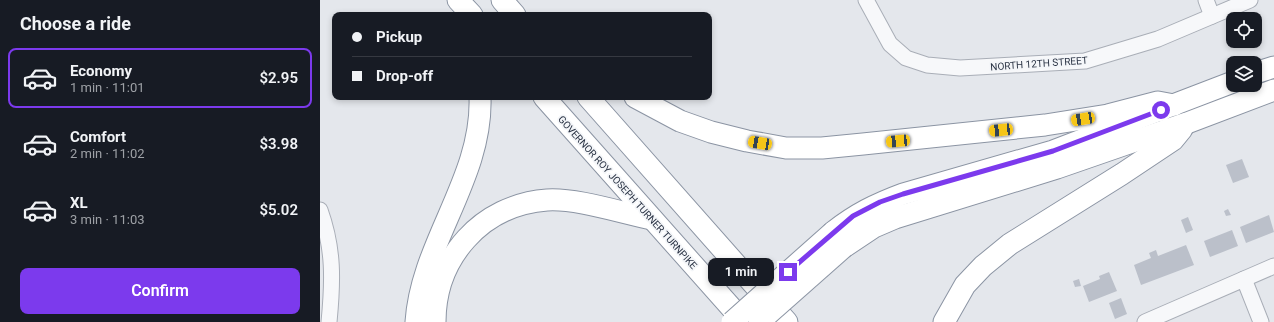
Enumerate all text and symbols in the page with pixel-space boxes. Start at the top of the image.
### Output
map controls [1226,12,1262,92]
button: locate [1226,12,1262,48]
text: Choose a ride [20,13,131,34]
text: Pickup [376,28,422,46]
street label: NORTH 12TH STREET [990,55,1088,72]
button: layers [1226,56,1262,92]
icon: car [22,60,58,96]
text: Economy [70,62,132,80]
text: Drop-off [376,67,433,85]
text: $2.95 [259,69,298,87]
text: 1 min · 11:01 [70,80,145,95]
route start [1152,101,1170,119]
car [1070,111,1096,127]
street label: GOVERNOR ROY JOSEPH TURNER TURNPIKE [556,114,700,271]
car [988,123,1014,137]
icon: car [22,126,58,162]
text: Comfort [70,128,126,146]
car [886,134,910,148]
text: $3.98 [259,135,298,153]
car [747,135,773,151]
text: 2 min · 11:02 [70,146,145,161]
icon: car [22,192,58,228]
text: XL [70,194,88,212]
text: $5.02 [259,201,298,219]
text: 3 min · 11:03 [70,212,145,227]
callout: 1 min [708,258,774,286]
route end [779,263,797,281]
text: 1 min [725,264,757,279]
button: Confirm [20,268,300,314]

